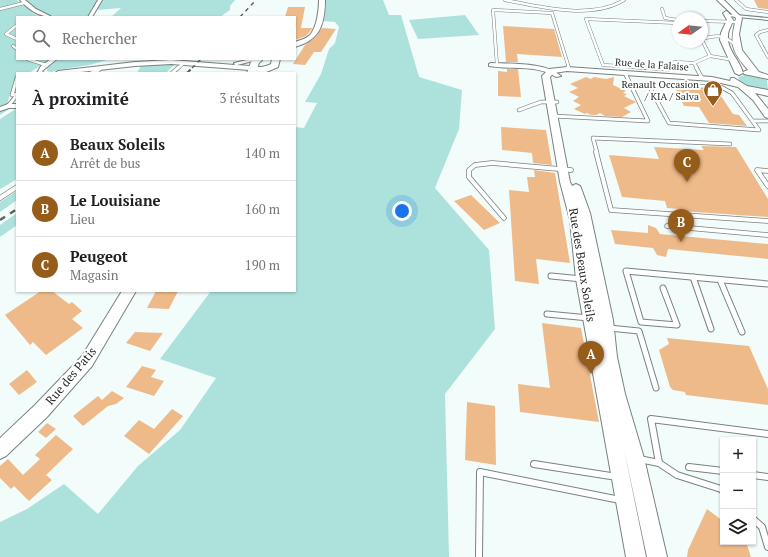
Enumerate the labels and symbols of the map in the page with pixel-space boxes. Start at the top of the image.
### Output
north arrow [672,12,708,48]
street label: Rue de la Falaise [615,55,689,74]
place label: Renault Occasion / KIA / Salva [622,78,699,103]
shop icon: Renault Occasion / KIA / Salva [702,79,724,107]
pin: C [674,149,700,182]
your location [392,201,412,221]
street label: Rue des Beaux Soleils [566,207,599,323]
pin: B [668,209,694,242]
pin: A [578,341,604,374]
street label: Rue des Patis [42,344,99,408]

